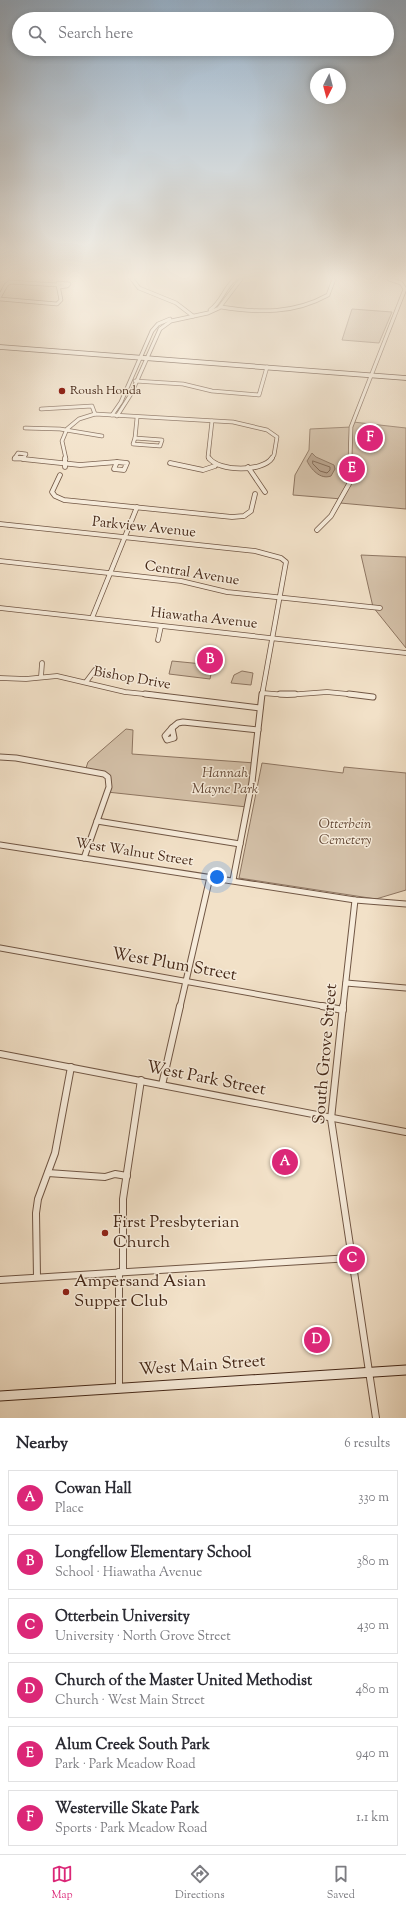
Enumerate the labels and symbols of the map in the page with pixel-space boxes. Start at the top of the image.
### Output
north arrow [310,68,346,104]
place label: Roush Honda [70,382,142,400]
marker: Roush Honda [57,386,67,396]
pin: F [357,423,383,453]
pin: E [339,454,365,484]
street label: Parkview Avenue [91,513,197,543]
street label: Central Avenue [143,557,241,591]
street label: Hiawatha Avenue [150,603,258,635]
pin: B [197,645,223,675]
street label: Bishop Drive [92,662,172,696]
park label: Hannah Mayne Park [192,764,259,800]
park label: Otterbein Cemetery [319,815,372,851]
street label: West Walnut Street [74,834,195,872]
your location [207,867,227,887]
street label: West Plum Street [109,942,239,988]
street label: South Grove Street [308,982,344,1126]
street label: West Park Street [144,1056,268,1102]
pin: A [272,1147,298,1177]
place label: First Presbyterian Church [113,1211,240,1255]
marker: First Presbyterian Church [100,1228,110,1238]
pin: C [339,1244,365,1274]
place label: Ampersand Asian Supper Club [74,1270,206,1314]
marker: Ampersand Asian Supper Club [61,1287,71,1297]
pin: D [304,1325,330,1355]
street label: West Main Street [138,1350,266,1382]

